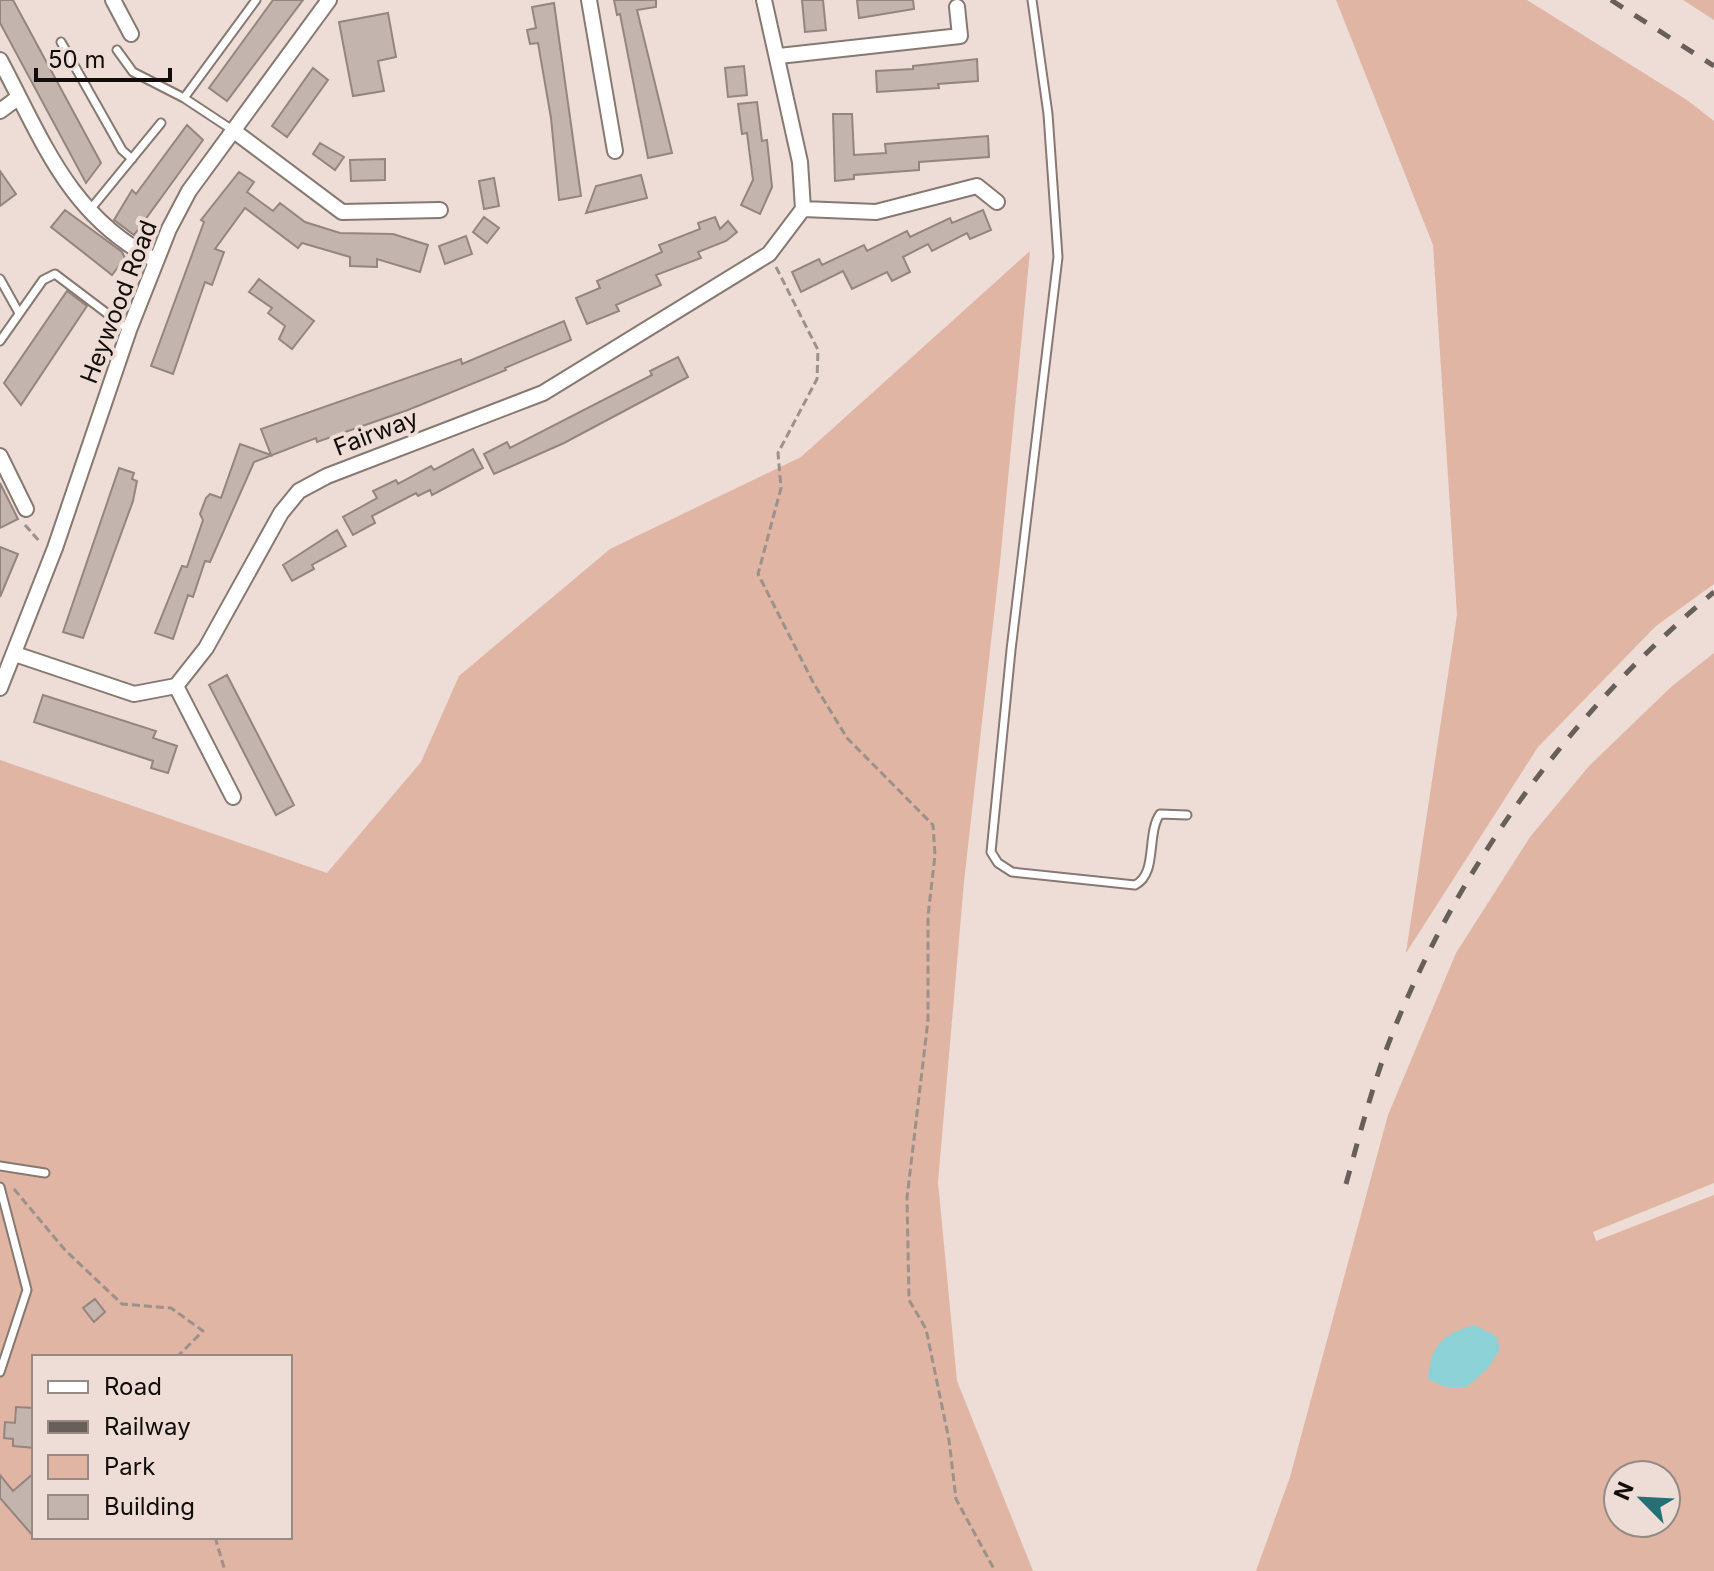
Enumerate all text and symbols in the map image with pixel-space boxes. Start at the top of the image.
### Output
scale bar [36,32,170,82]
text: 50 m [48,45,106,74]
street label: Heywood Road [74,216,163,387]
street label: Fairway [329,403,422,462]
legend [32,1355,292,1539]
text: Road [104,1372,162,1401]
text: Railway [104,1412,191,1441]
text: Park [104,1452,155,1481]
north arrow [1602,1459,1682,1539]
text: N [1608,1478,1639,1504]
text: Building [104,1492,195,1521]

